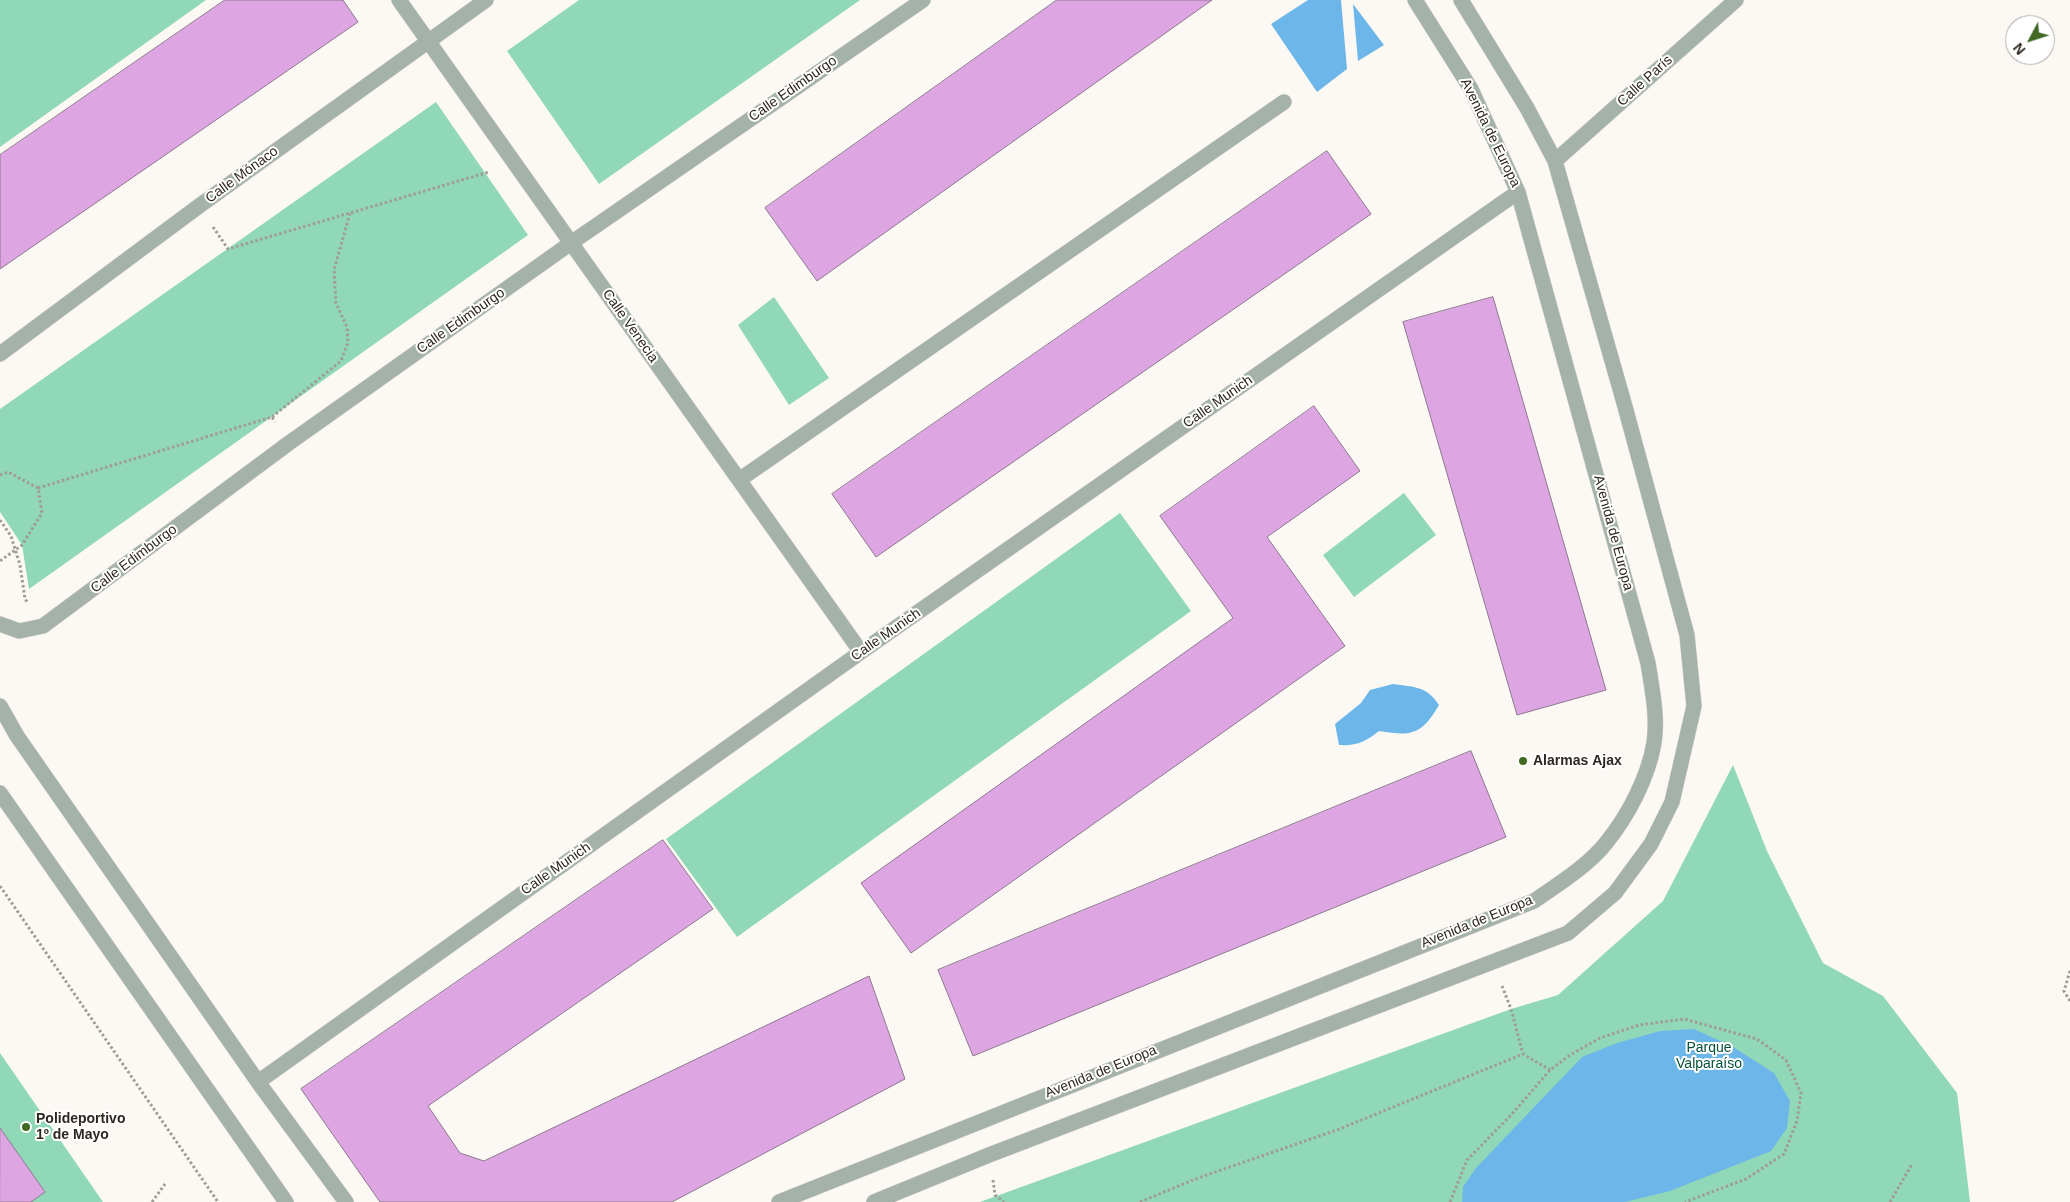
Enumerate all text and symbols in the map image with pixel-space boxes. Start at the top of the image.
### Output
north arrow [2005,15,2055,65]
text: N [2010,40,2029,58]
street label: Calle Edimburgo [746,52,840,126]
street label: Calle París [1614,52,1676,110]
street label: Avenida de Europa [1456,76,1524,190]
street label: Calle Mónaco [202,143,282,207]
street label: Calle Edimburgo [414,284,508,358]
street label: Calle Venecia [599,286,661,366]
street label: Calle Munich [1180,372,1256,432]
street label: Avenida de Europa [1590,473,1636,593]
street label: Calle Edimburgo [88,521,180,597]
street label: Calle Munich [848,605,924,665]
place label: Alarmas Ajax [1533,753,1622,769]
marker: Alarmas Ajax [1517,755,1529,767]
street label: Calle Munich [518,839,594,899]
street label: Avenida de Europa [1419,892,1535,952]
park label: Parque Valparaíso [1676,1040,1742,1072]
street label: Avenida de Europa [1043,1042,1159,1102]
place label: Polideportivo 1º de Mayo [36,1111,125,1144]
marker: Polideportivo 1º de Mayo [20,1121,32,1133]

